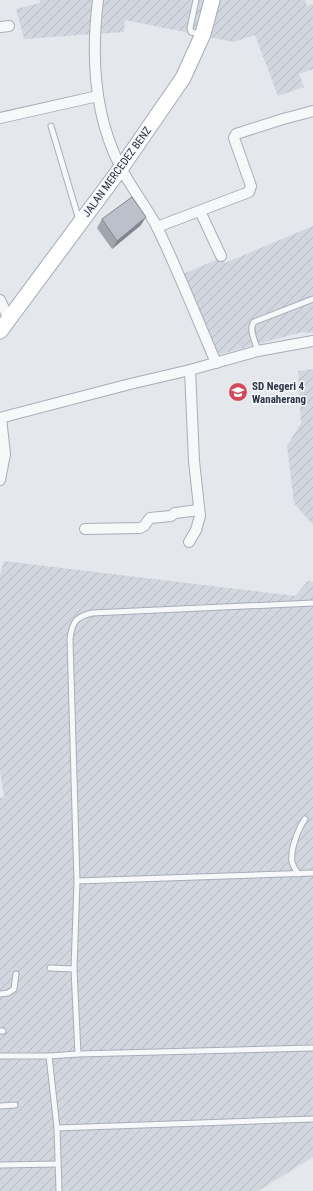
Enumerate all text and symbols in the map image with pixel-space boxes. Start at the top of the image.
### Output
street label: JALAN MERCEDEZ BENZ [80,124,154,219]
place label: SD Negeri 4 Wanaherang [252,380,306,406]
school or university icon: SD Negeri 4 Wanaherang [227,381,249,403]

